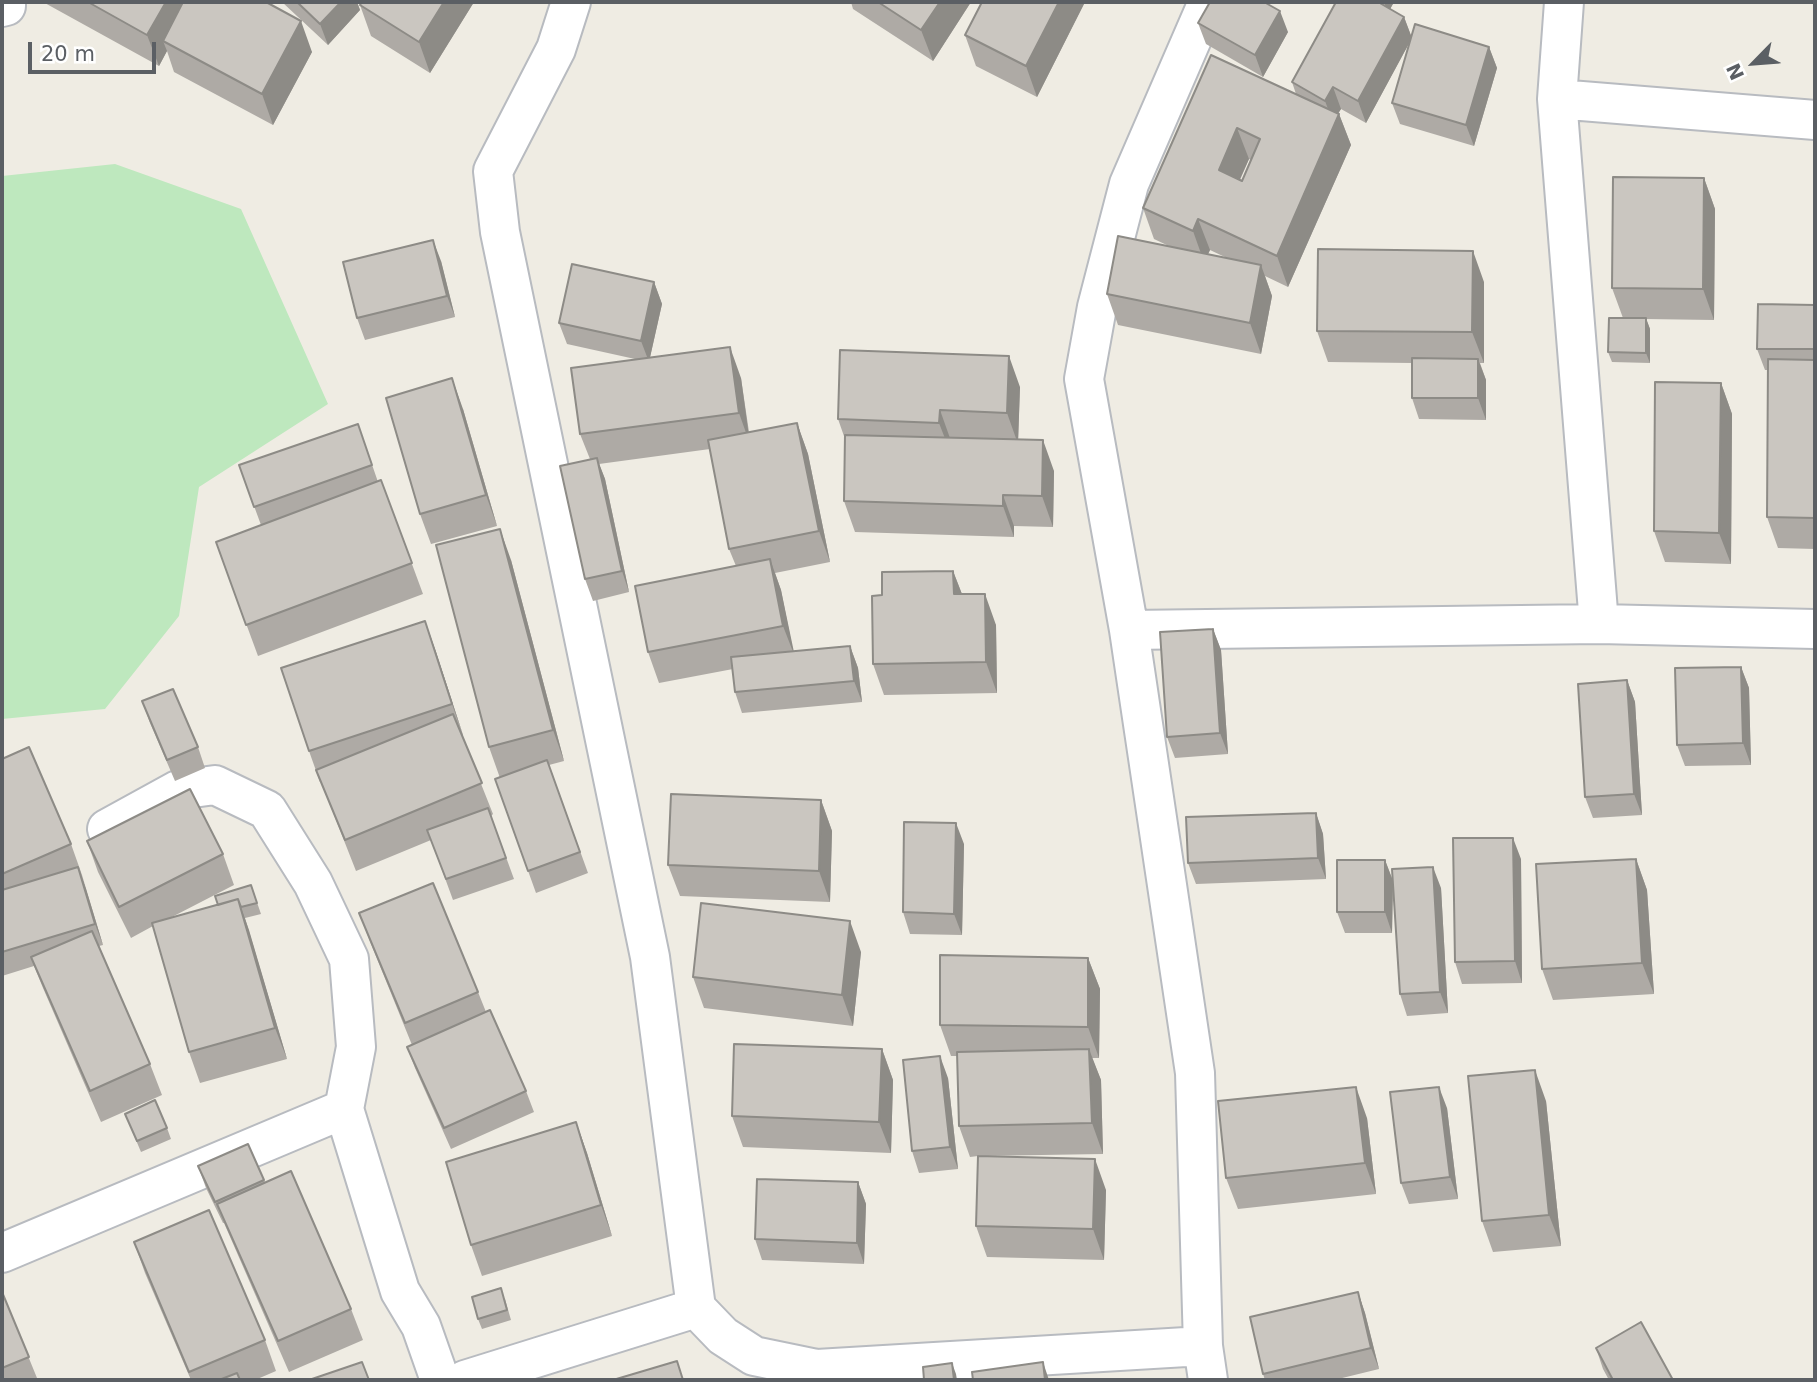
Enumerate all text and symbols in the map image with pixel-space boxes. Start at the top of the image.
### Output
scale bar [32,28,159,72]
north arrow [1719,28,1789,98]
text: 20 m [41,42,95,66]
text: N [1722,60,1748,84]

